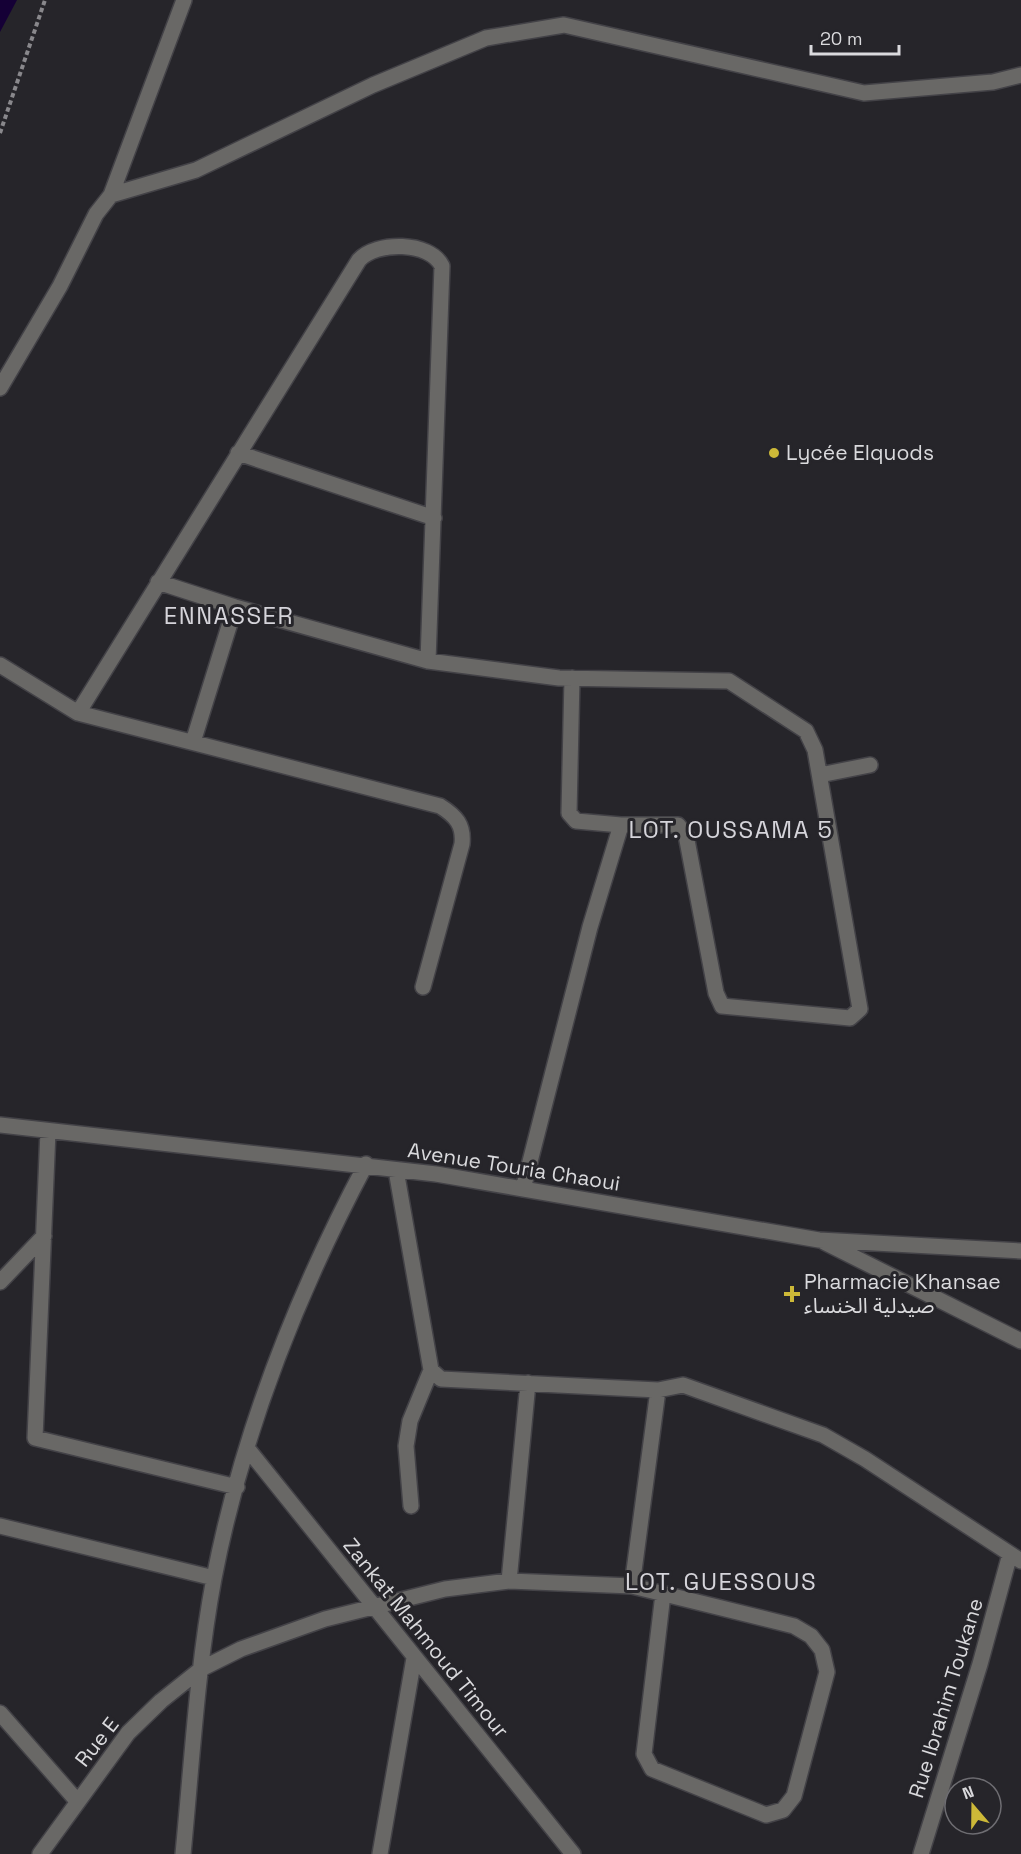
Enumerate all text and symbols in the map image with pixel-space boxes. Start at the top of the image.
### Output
scale bar [811,18,900,56]
text: 20 m [820,27,863,50]
place label: Lycée Elquods [786,439,934,466]
marker: Lycée Elquods [767,446,781,460]
district label: ENNASSER [164,600,294,631]
district label: LOT. OUSSAMA 5 [629,814,833,845]
street label: Avenue Touria Chaoui [406,1136,622,1197]
place label: Pharmacie Khansae صيدلية الخنساء [804,1268,1001,1319]
marker: Pharmacie Khansae صيدلية الخنساء [785,1287,799,1301]
street label: Zankat Mahmoud Timour [338,1532,515,1743]
district label: LOT. GUESSOUS [625,1566,817,1597]
street label: Rue Ibrahim Toukane [902,1595,989,1801]
street label: Rue E [69,1711,124,1772]
north arrow [943,1776,1003,1836]
text: N [959,1781,977,1804]

